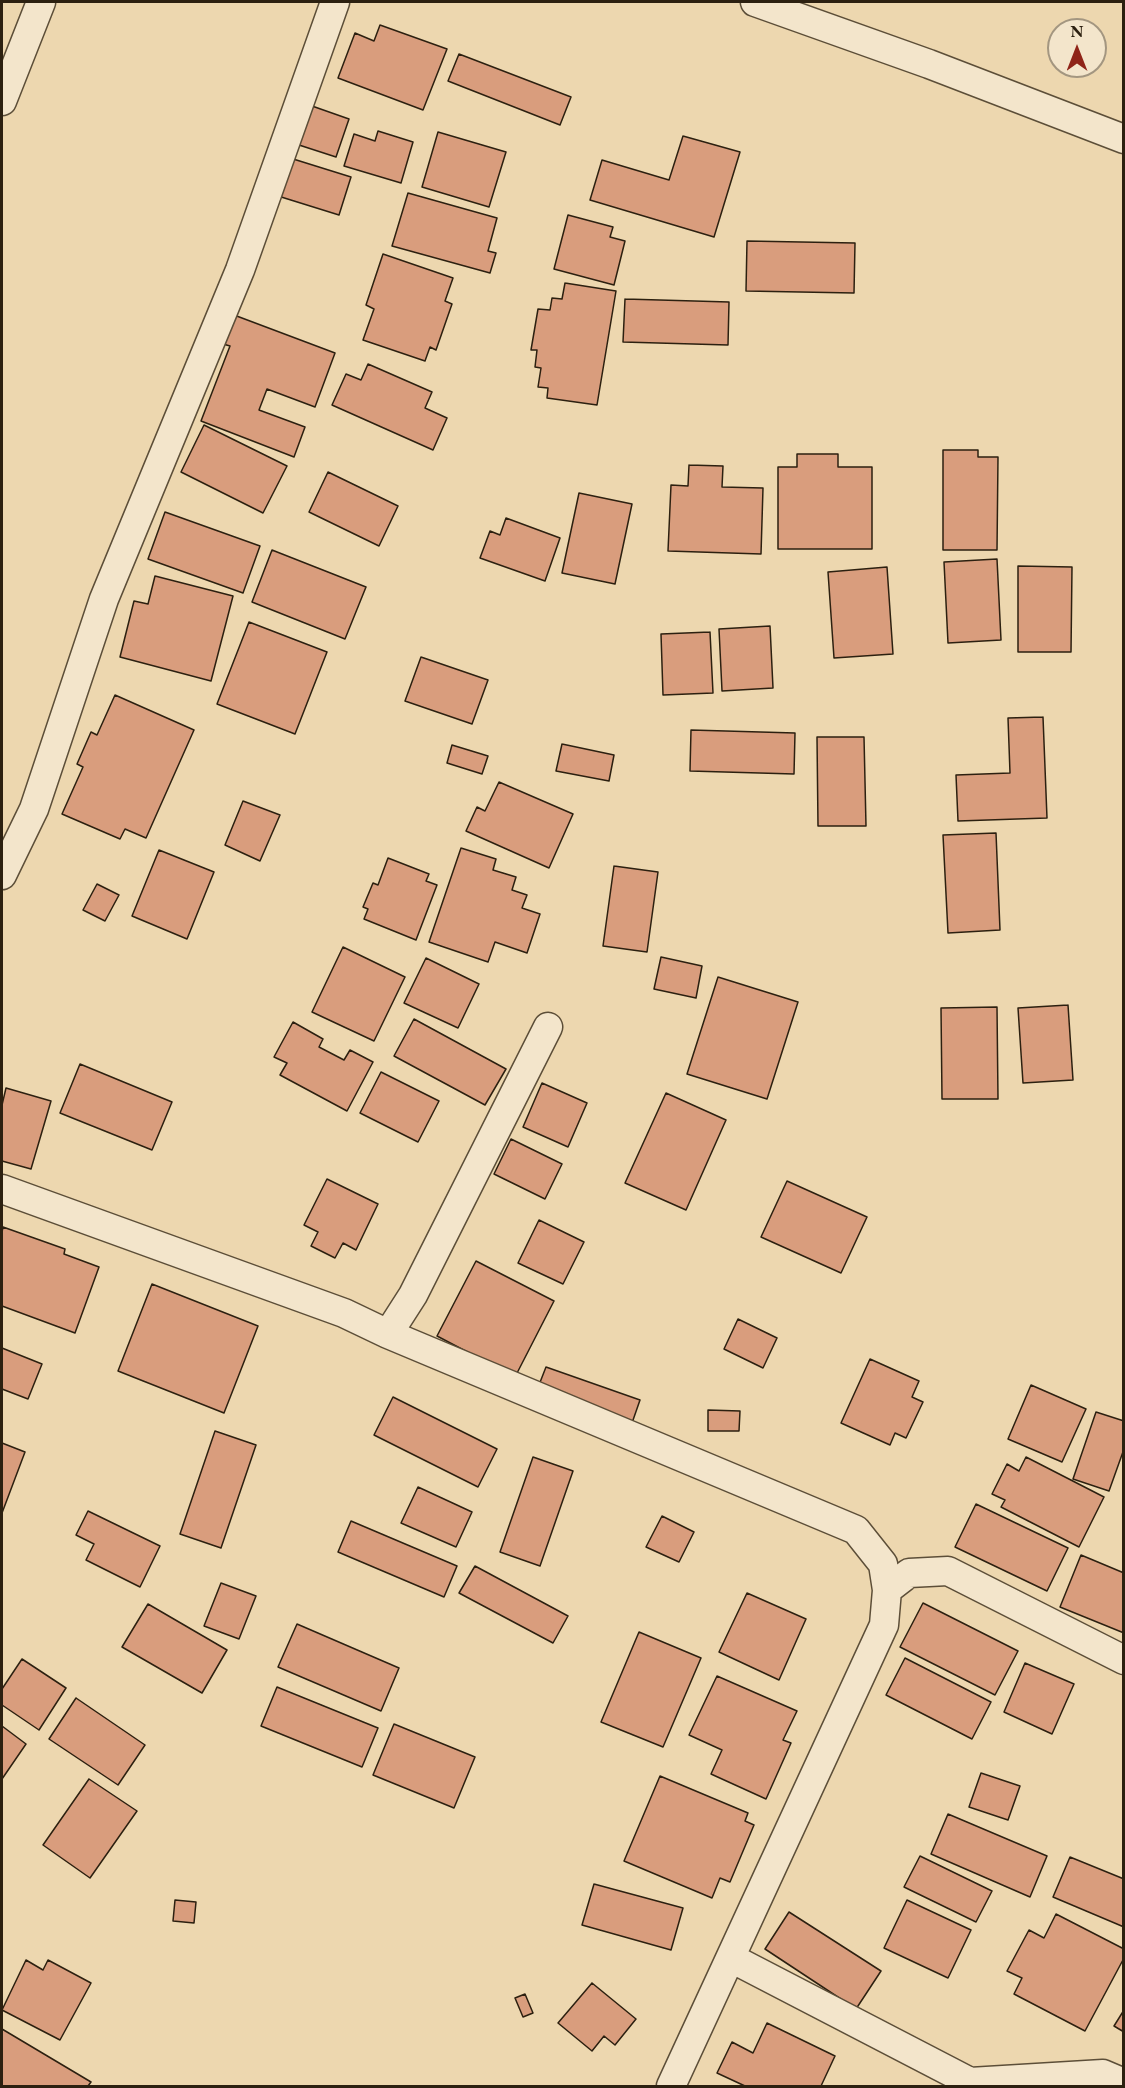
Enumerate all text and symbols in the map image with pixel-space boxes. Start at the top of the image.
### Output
north arrow [1047,18,1107,78]
text: N [1071,21,1083,42]

